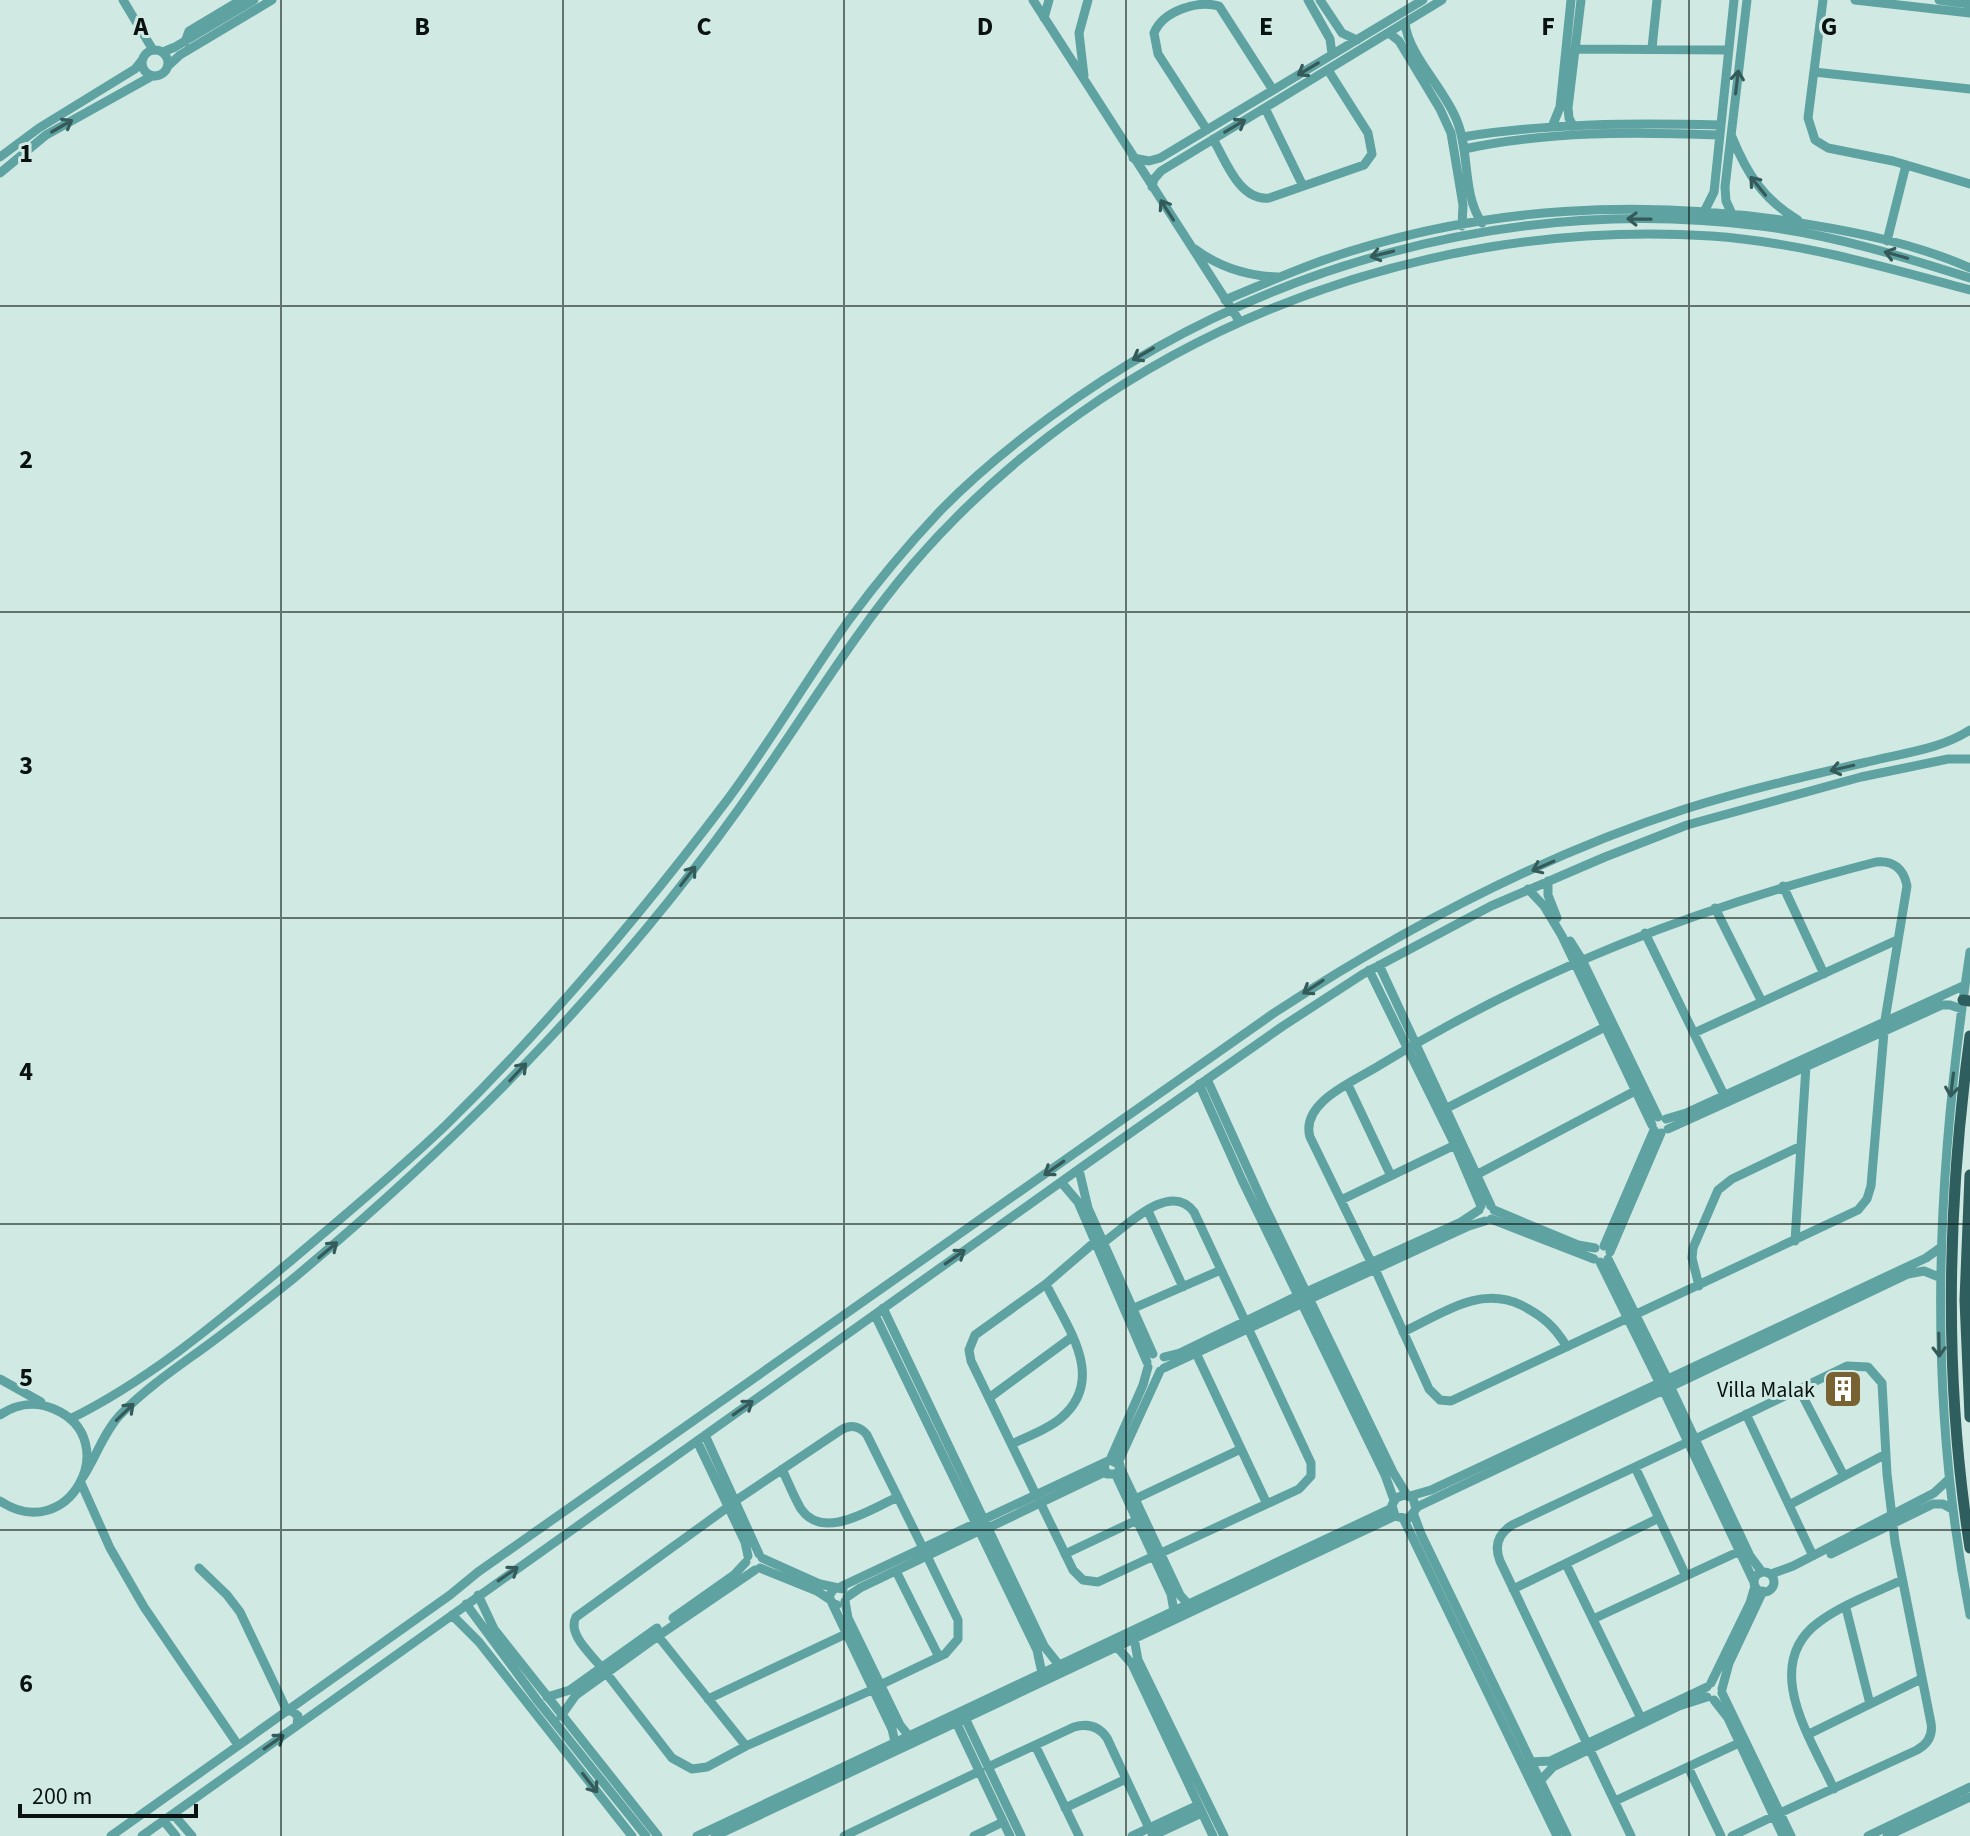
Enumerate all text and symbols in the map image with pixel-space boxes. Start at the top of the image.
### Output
text: A [133,8,150,45]
text: B [414,8,430,45]
text: C [696,8,712,45]
text: D [977,8,993,45]
text: E [1259,8,1273,45]
text: F [1541,8,1555,45]
text: G [1821,8,1837,45]
one-way arrow [1297,61,1320,77]
one-way arrow [1729,69,1744,96]
one-way arrow [50,118,73,134]
one-way arrow [1223,118,1246,134]
text: 1 [19,135,33,172]
one-way arrow [1749,176,1767,197]
one-way arrow [1158,199,1174,222]
one-way arrow [1626,212,1653,227]
one-way arrow [1883,246,1909,261]
one-way arrow [1370,248,1396,263]
one-way arrow [1132,346,1155,362]
text: 2 [19,441,33,478]
text: 3 [19,747,33,784]
one-way arrow [1830,761,1856,776]
one-way arrow [1531,859,1555,874]
one-way arrow [679,866,697,887]
one-way arrow [1302,980,1325,996]
text: 4 [19,1053,33,1090]
one-way arrow [508,1063,526,1083]
one-way arrow [1945,1071,1960,1098]
one-way arrow [1043,1160,1065,1176]
one-way arrow [317,1241,337,1259]
one-way arrow [944,1249,966,1265]
one-way arrow [1932,1331,1947,1358]
text: 5 [19,1359,33,1396]
building icon: Villa Malak [1822,1368,1864,1410]
place label: Villa Malak [1717,1374,1815,1406]
one-way arrow [732,1400,754,1416]
one-way arrow [115,1402,135,1421]
one-way arrow [497,1566,519,1582]
text: 6 [19,1665,33,1702]
one-way arrow [262,1733,284,1750]
scale bar [20,1768,196,1818]
one-way arrow [581,1772,599,1793]
text: 200 m [32,1779,92,1814]

